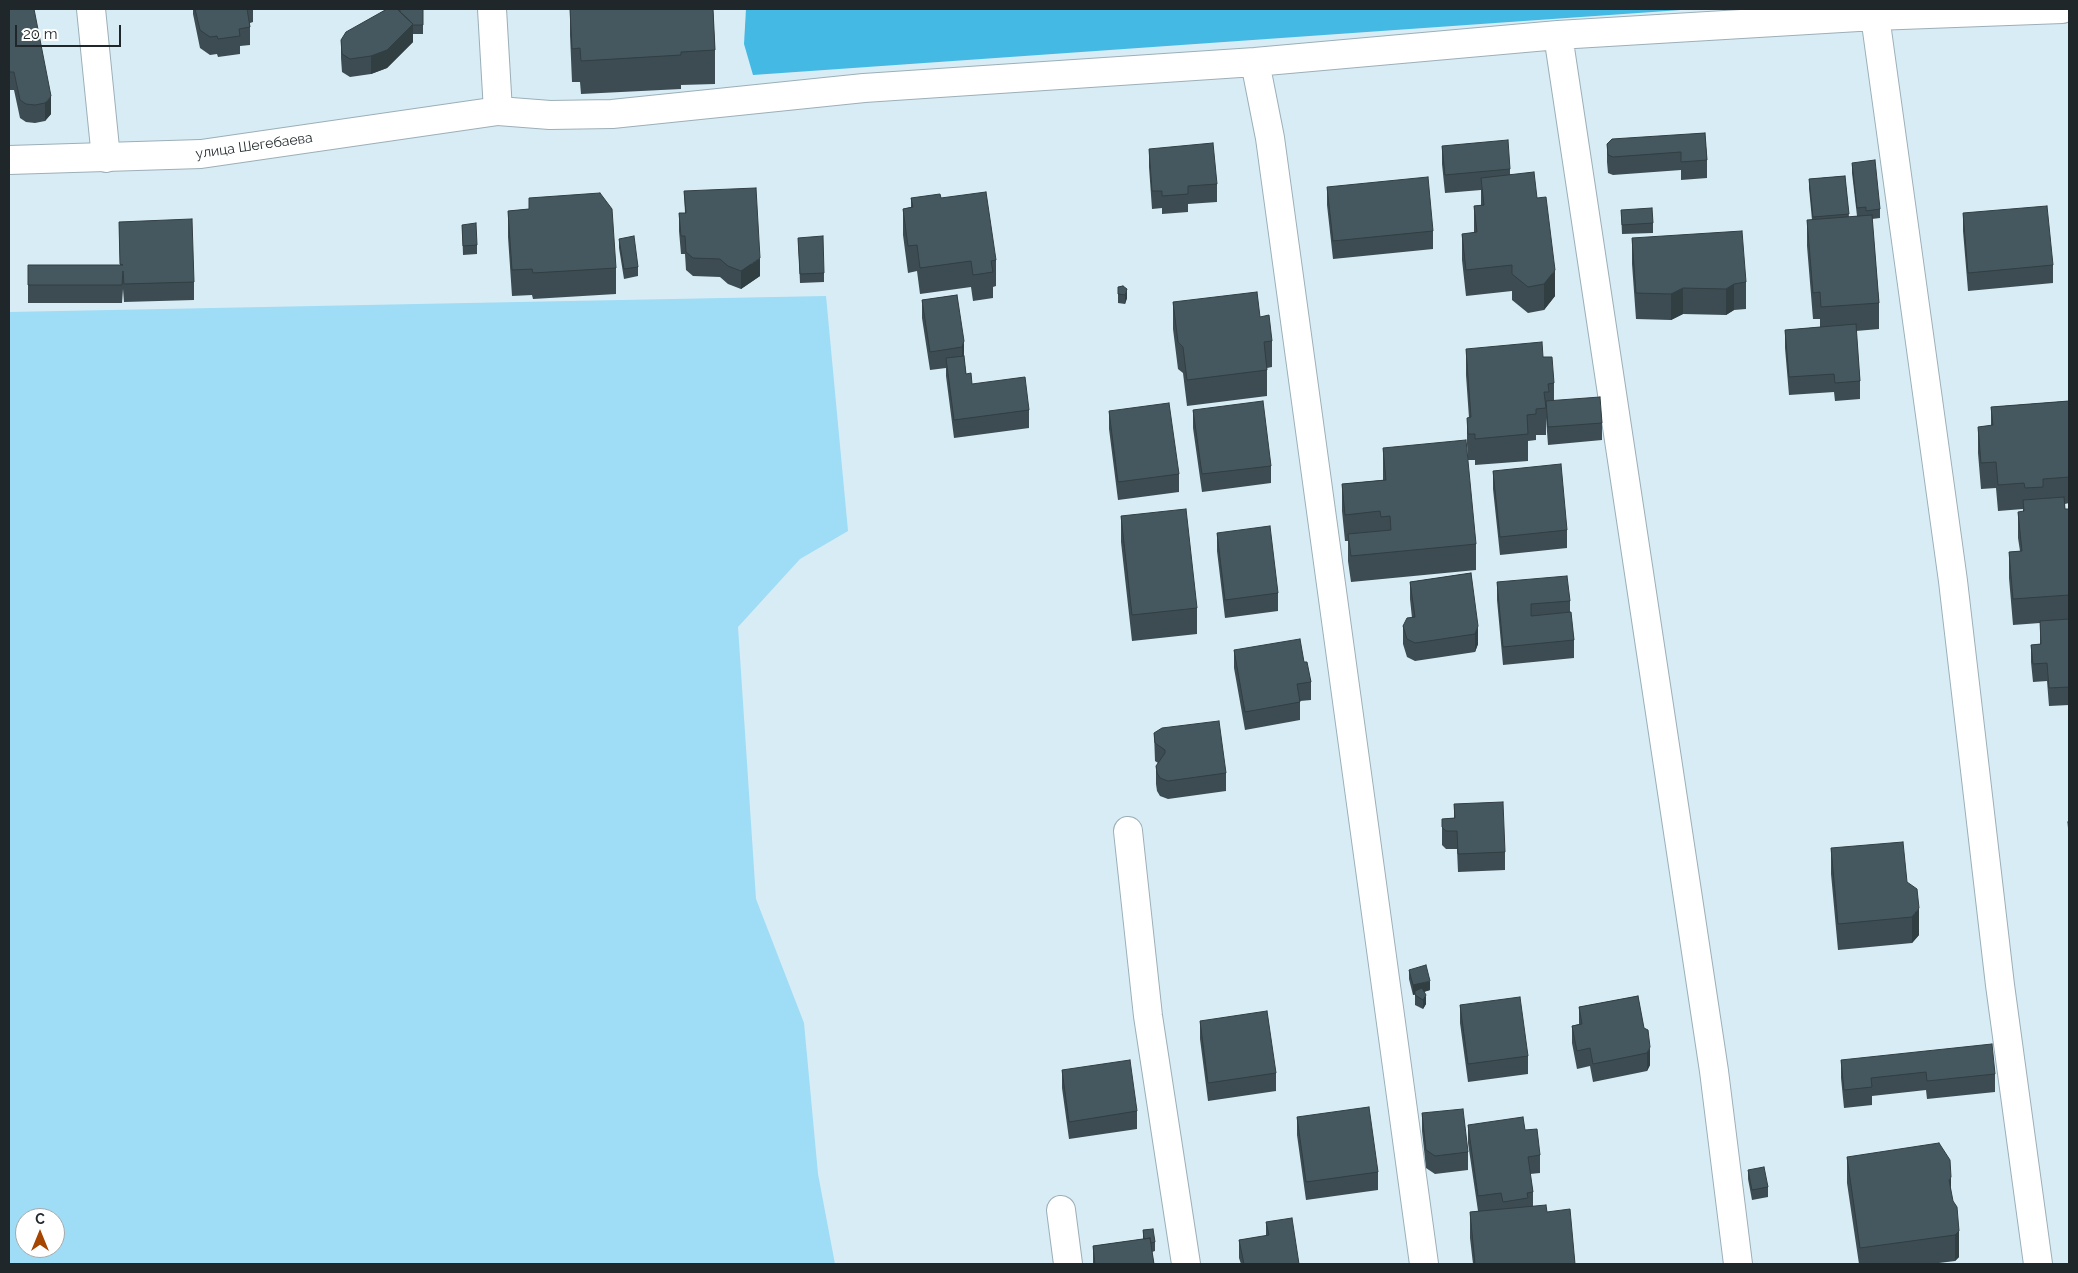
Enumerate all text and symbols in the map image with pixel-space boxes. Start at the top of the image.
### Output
scale bar [18,15,124,47]
text: 20 m [23,25,58,43]
street label: улица Шегебаева [194,129,314,163]
north arrow [15,1208,65,1258]
text: С [35,1211,45,1227]

